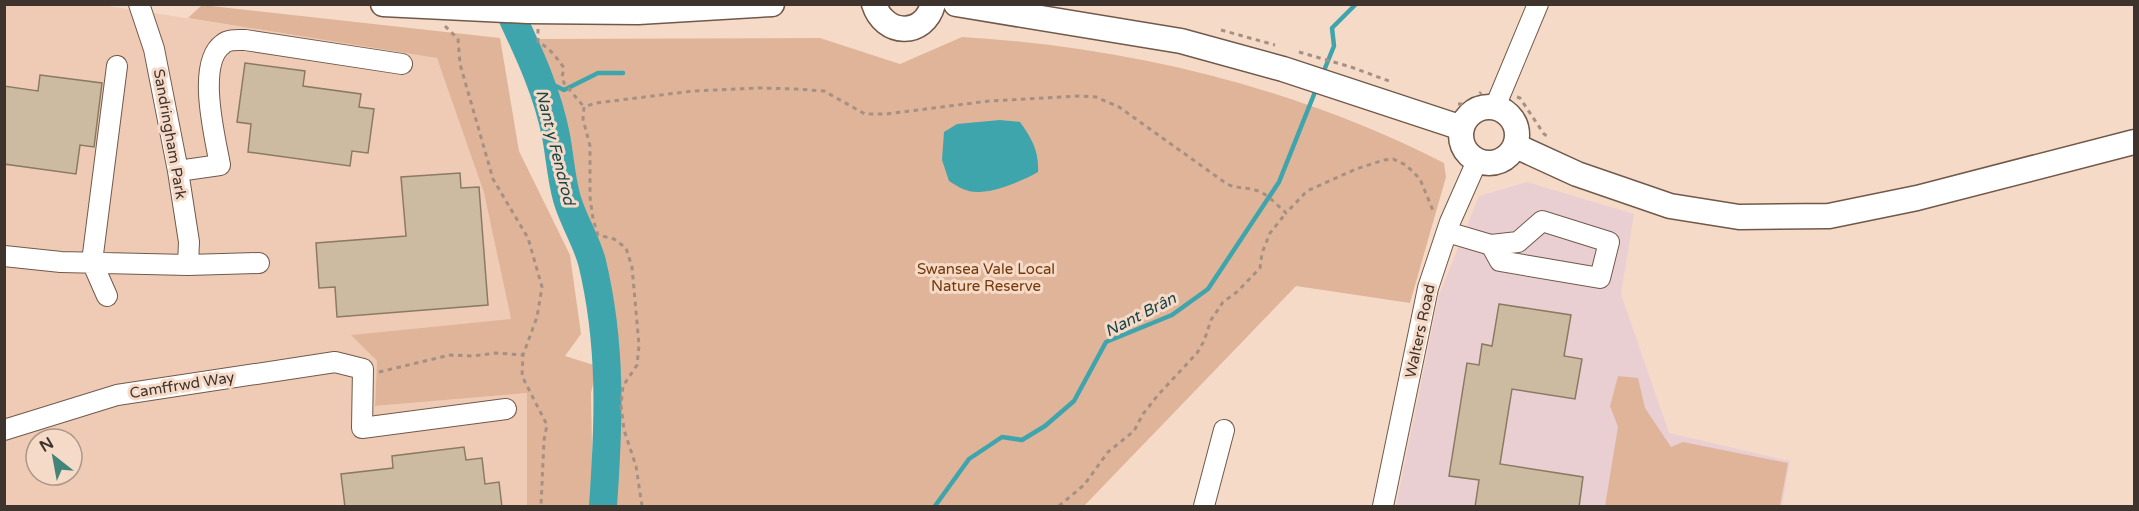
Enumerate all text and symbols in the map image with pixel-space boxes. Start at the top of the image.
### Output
street label: Sandringham Park [150,68,190,200]
water label: Nant y Fendrod [531,88,579,209]
park label: Swansea Vale Local Nature Reserve [917,260,1055,295]
street label: Walters Road [1401,282,1439,380]
water label: Nant Brân [1101,288,1181,341]
street label: Camffrwd Way [128,368,236,402]
north arrow [24,427,84,487]
text: N [36,433,57,457]

